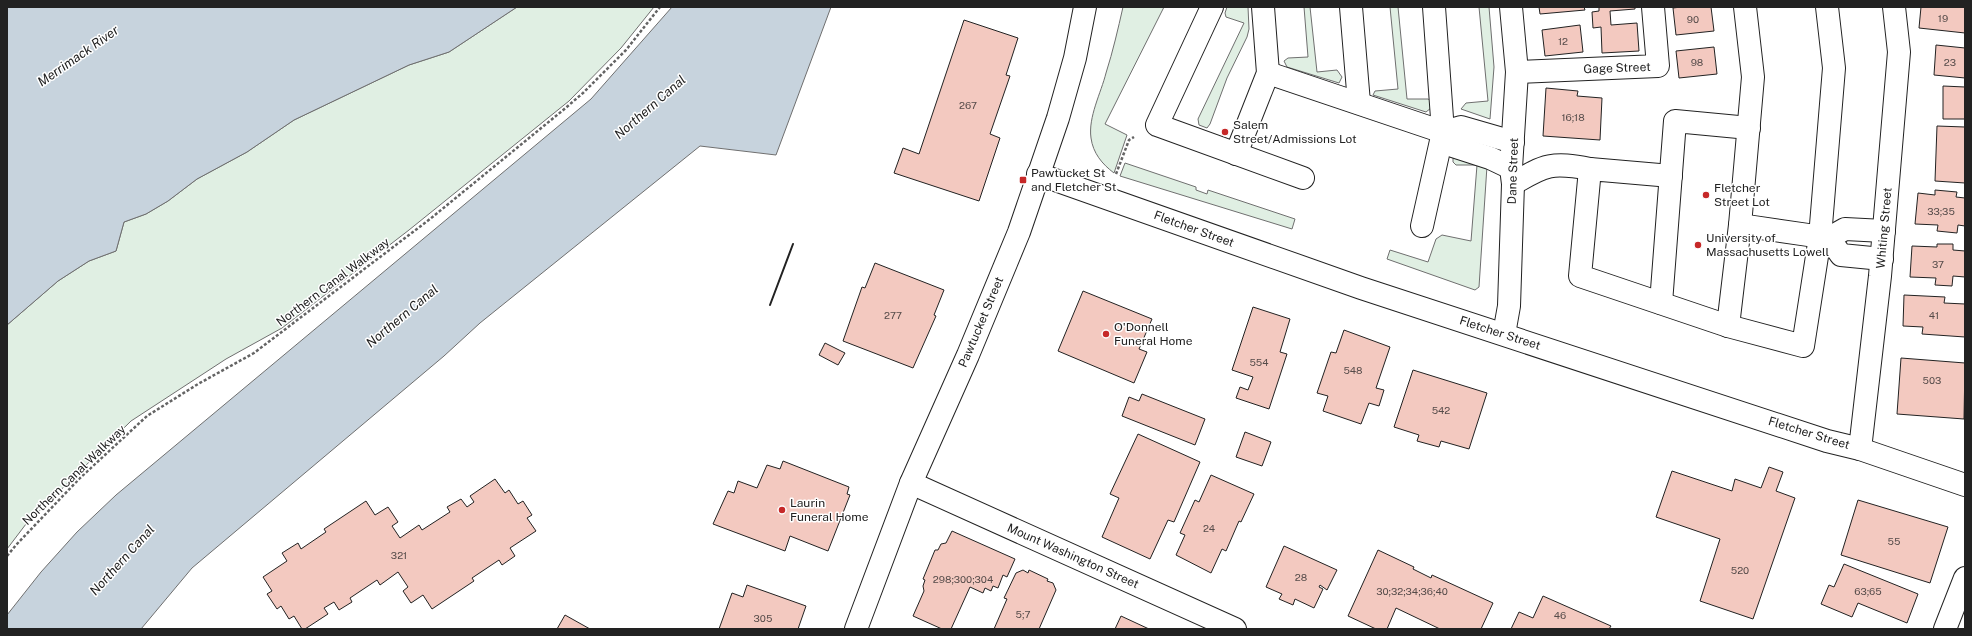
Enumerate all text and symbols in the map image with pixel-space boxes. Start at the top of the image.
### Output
house number: 19 [1938,12,1948,24]
house number: 90 [1687,13,1699,25]
water label: Merrimack River [35,22,121,90]
house number: 12 [1558,35,1568,47]
house number: 98 [1691,56,1703,68]
house number: 23 [1944,56,1956,68]
street label: Gage Street [1583,60,1651,76]
water label: Northern Canal [611,72,689,142]
house number: 267 [959,99,977,111]
house number: 16;18 [1561,111,1585,123]
place label: Salem Street/Admissions Lot [1233,118,1357,146]
marker: Salem Street/Admissions Lot [1220,127,1230,137]
street label: Dane Street [1505,137,1521,205]
place label: Pawtucket St and Fletcher St [1031,166,1117,194]
marker: Pawtucket St and Fletcher St [1018,175,1028,185]
place label: Fletcher Street Lot [1714,181,1770,209]
street label: Whiting Street [1873,187,1895,269]
marker: Fletcher Street Lot [1701,190,1711,200]
house number: 33;35 [1927,205,1955,217]
street label: Fletcher Street [1152,208,1236,250]
place label: University of Massachusetts Lowell [1706,231,1829,259]
street label: Northern Canal Walkway [274,235,393,329]
marker: University of Massachusetts Lowell [1693,240,1703,250]
house number: 37 [1932,258,1944,270]
street label: Pawtucket Street [956,274,1007,369]
water label: Northern Canal [363,281,441,350]
house number: 277 [884,309,902,321]
house number: 41 [1929,309,1939,321]
street label: Fletcher Street [1458,313,1543,353]
place label: O'Donnell Funeral Home [1114,320,1193,348]
marker: O'Donnell Funeral Home [1101,329,1111,339]
house number: 554 [1249,356,1269,368]
house number: 548 [1343,364,1363,376]
house number: 503 [1923,374,1941,386]
house number: 542 [1432,404,1450,416]
street label: Fletcher Street [1767,414,1852,452]
street label: Northern Canal Walkway [20,422,129,528]
place label: Laurin Funeral Home [790,496,869,524]
marker: Laurin Funeral Home [777,505,787,515]
street label: Mount Washington Street [1005,521,1141,592]
water label: Northern Canal [87,522,158,598]
house number: 24 [1203,522,1215,534]
house number: 55 [1888,535,1900,547]
house number: 321 [391,549,407,561]
house number: 520 [1731,564,1749,576]
house number: 28 [1295,571,1307,583]
house number: 298;300;304 [933,573,993,585]
house number: 30;32;34;36;40 [1376,585,1448,597]
house number: 63;65 [1854,585,1882,597]
house number: 5;7 [1016,608,1030,620]
house number: 46 [1554,609,1566,621]
house number: 305 [754,612,772,624]

